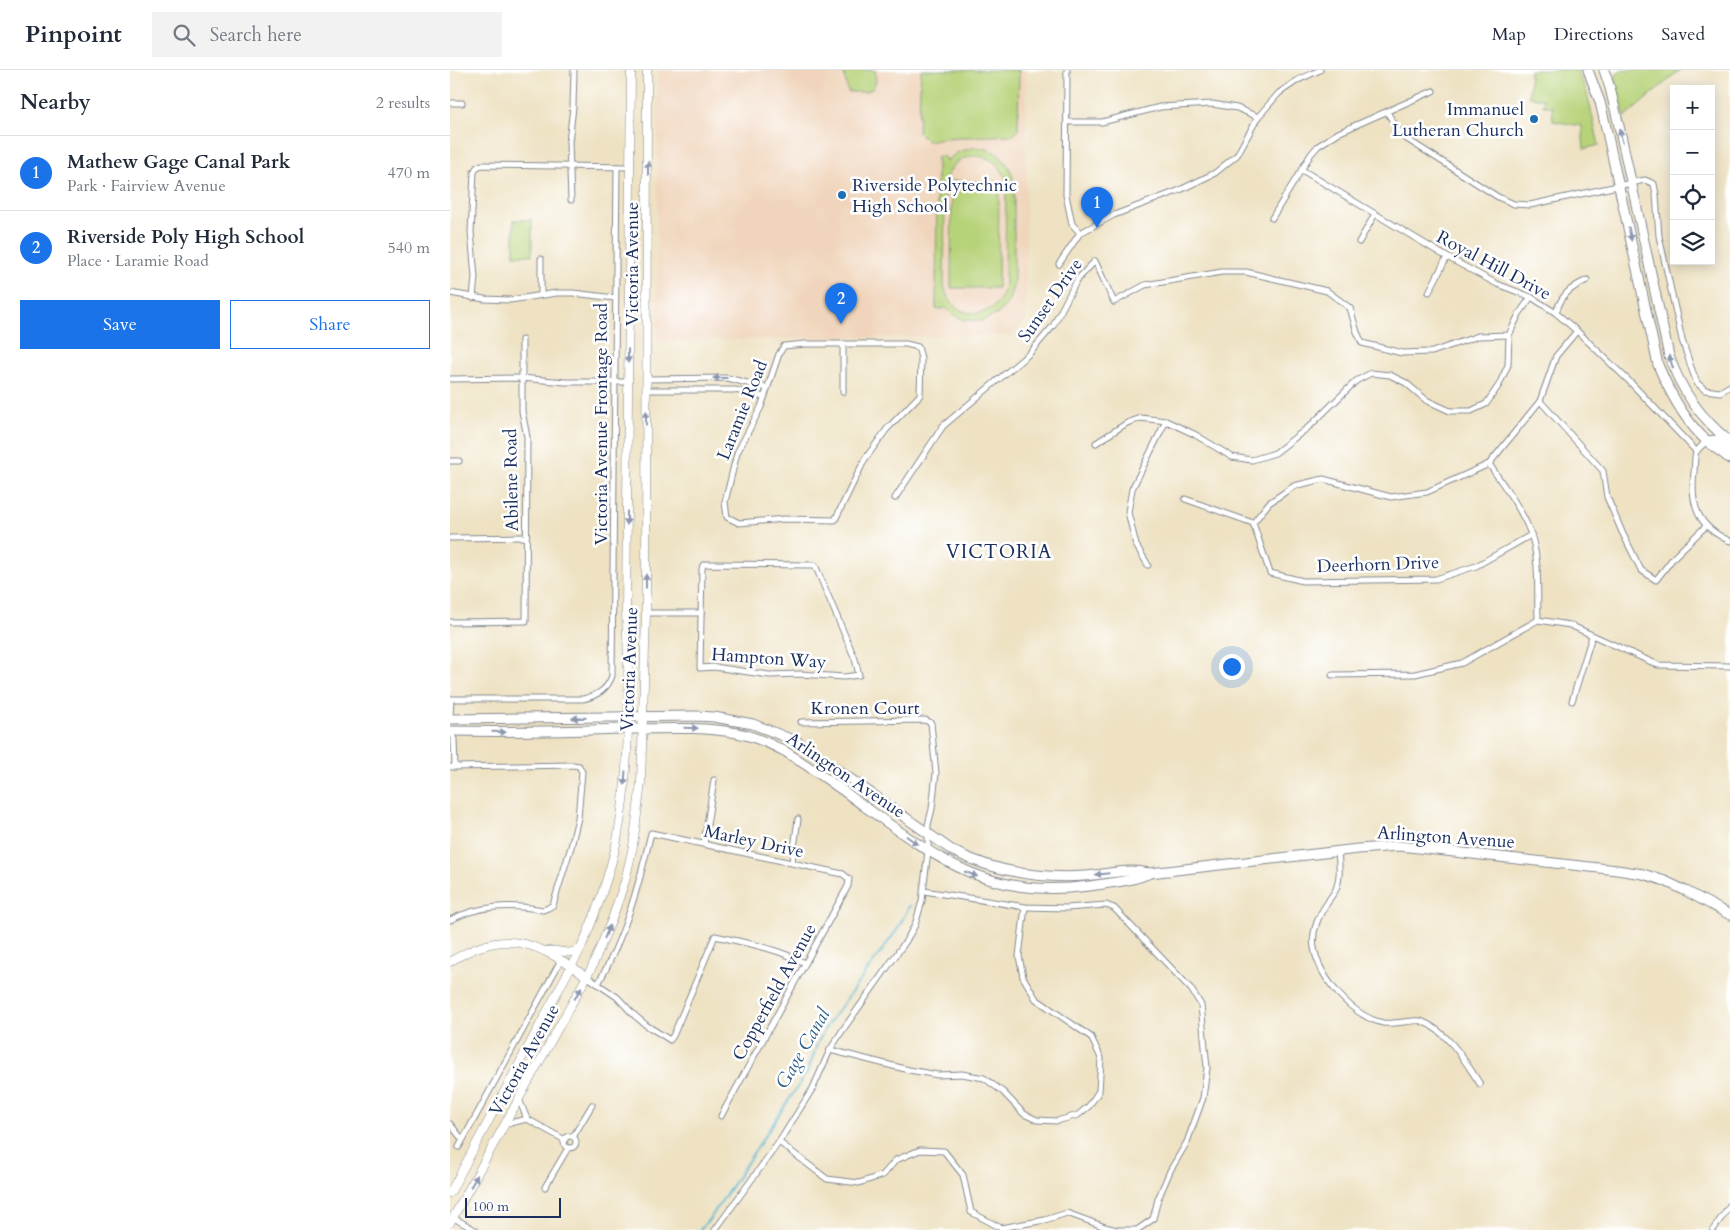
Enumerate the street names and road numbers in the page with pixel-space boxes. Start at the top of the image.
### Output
street label: Victoria Avenue [620,202,645,326]
street label: Royal Hill Drive [1432,225,1556,306]
street label: Sunset Drive [1012,253,1089,347]
street label: Victoria Avenue Frontage Road [589,302,614,545]
street label: Laramie Road [711,356,774,464]
street label: Abilene Road [498,428,525,532]
street label: Deerhorn Drive [1316,550,1440,579]
street label: Victoria Avenue [615,606,644,732]
street label: Hampton Way [711,642,828,675]
street label: Kronen Court [811,696,920,721]
street label: Arlington Avenue [781,726,910,824]
street label: Marley Drive [701,819,806,864]
street label: Arlington Avenue [1376,820,1516,855]
street label: Copperfield Avenue [726,919,822,1065]
street label: Victoria Avenue [483,1000,566,1121]

